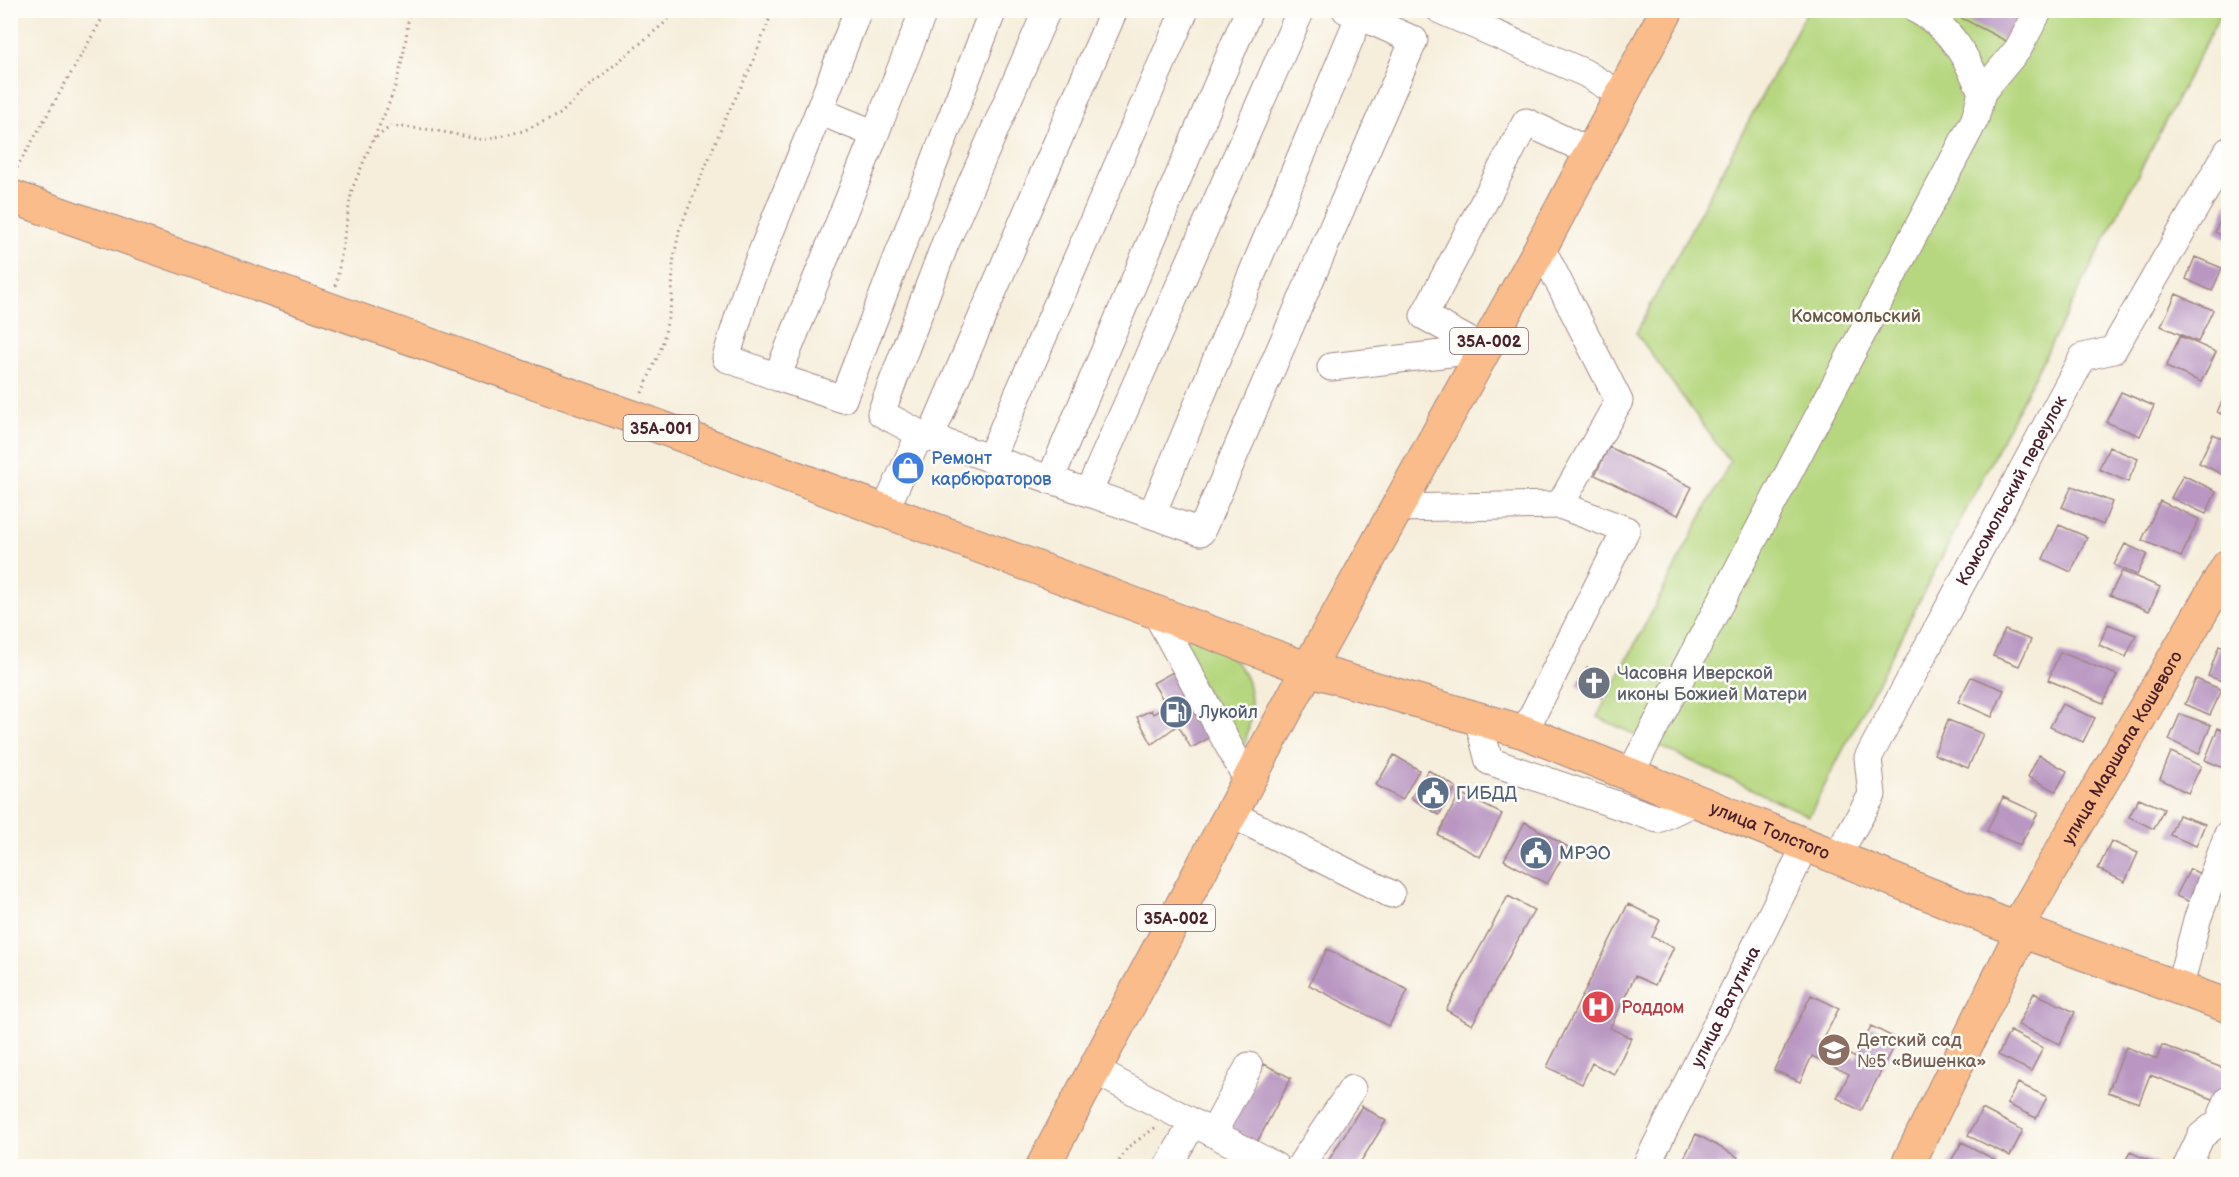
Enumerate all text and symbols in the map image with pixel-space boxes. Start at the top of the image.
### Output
park label: Комсомольский [1791,306,1921,327]
road number: 35А-002 [1450,328,1528,354]
street label: Комсомольский переулок [1952,392,2072,590]
road number: 35А-001 [624,415,698,441]
place label: Ремонт карбюраторов [931,448,1052,490]
shop icon: Ремонт карбюраторов [890,450,926,486]
street label: улица Маршала Кошевого [2058,647,2187,848]
place label: Часовня Иверской иконы Божией Матери [1617,663,1807,705]
church icon: Часовня Иверской иконы Божией Матери [1576,665,1612,701]
fuel station icon: Лукойл [1158,694,1194,730]
place label: Лукойл [1198,702,1258,723]
public building icon: ГИБДД [1415,775,1451,811]
place label: ГИБДД [1456,783,1517,804]
street label: улица Толстого [1707,798,1833,864]
public building icon: МРЭО [1518,835,1554,871]
place label: МРЭО [1559,843,1611,864]
road number: 35А-002 [1137,905,1215,931]
street label: улица Ватутина [1687,943,1765,1071]
hospital icon: Роддом [1580,989,1616,1025]
place label: Роддом [1621,997,1684,1018]
place label: Детский сад №5 «Вишенка» [1857,1030,1987,1072]
school or university icon: Детский сад №5 «Вишенка» [1816,1032,1852,1068]

